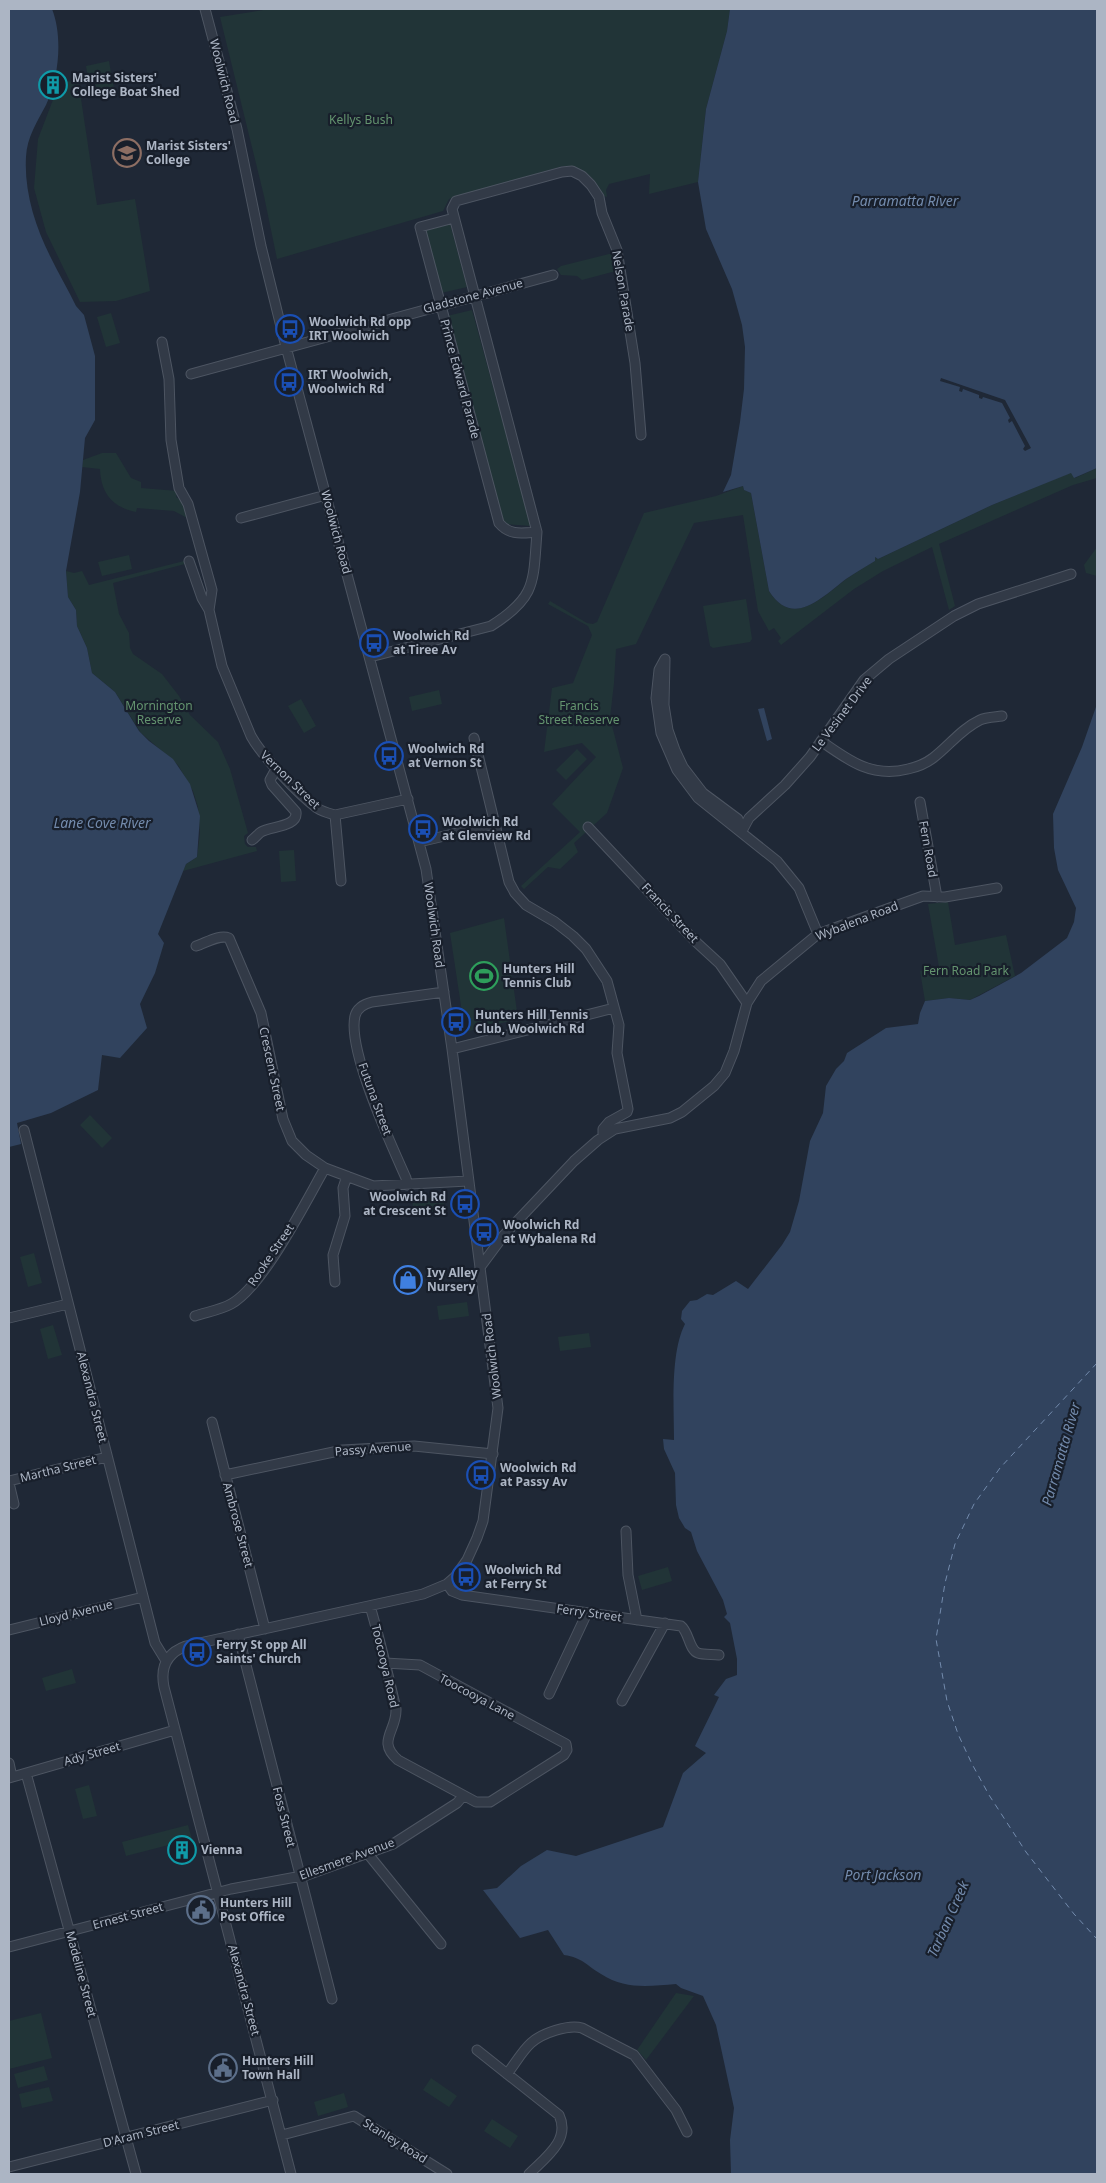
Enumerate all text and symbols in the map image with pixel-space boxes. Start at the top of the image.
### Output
street label: Woolwich Road [206,37,243,125]
place label: Marist Sisters' College Boat Shed [72,69,180,100]
building icon: Marist Sisters' College Boat Shed [38,70,68,100]
park label: Kellys Bush [329,111,393,128]
place label: Marist Sisters' College [146,137,231,168]
school or university icon: Marist Sisters' College [112,138,142,168]
water label: Parramatta River [852,191,959,210]
street label: Nelson Parade [608,249,639,333]
street label: Gladstone Avenue [421,274,525,317]
place label: Woolwich Rd opp IRT Woolwich [309,313,412,344]
bus stop icon: Woolwich Rd opp IRT Woolwich [275,314,305,344]
street label: Prince Edward Parade [436,317,485,441]
place label: IRT Woolwich, Woolwich Rd [308,366,392,397]
bus stop icon: IRT Woolwich, Woolwich Rd [274,367,304,397]
street label: Woolwich Road [317,488,356,576]
place label: Woolwich Rd at Tiree Av [393,627,469,658]
bus stop icon: Woolwich Rd at Tiree Av [359,628,389,658]
street label: Le Vesinet Drive [808,672,876,755]
park label: Mornington Reserve [125,697,193,728]
park label: Francis Street Reserve [538,697,620,728]
place label: Woolwich Rd at Vernon St [408,740,484,771]
bus stop icon: Woolwich Rd at Vernon St [374,741,404,771]
street label: Vernon Street [257,747,325,813]
water label: Lane Cove River [53,813,151,832]
place label: Woolwich Rd at Glenview Rd [442,813,531,844]
bus stop icon: Woolwich Rd at Glenview Rd [408,814,438,844]
street label: Fern Road [915,819,942,879]
street label: Francis Street [638,879,703,947]
street label: Woolwich Road [420,881,449,969]
street label: Wybalena Road [813,897,901,944]
place label: Hunters Hill Tennis Club [503,960,575,991]
sports icon: Hunters Hill Tennis Club [469,961,499,991]
park label: Fern Road Park [923,962,1009,979]
place label: Hunters Hill Tennis Club, Woolwich Rd [475,1006,588,1037]
bus stop icon: Hunters Hill Tennis Club, Woolwich Rd [441,1007,471,1037]
street label: Crescent Street [255,1025,290,1113]
street label: Futuna Street [354,1060,397,1138]
place label: Woolwich Rd at Crescent St [363,1188,446,1219]
bus stop icon: Woolwich Rd at Crescent St [450,1189,480,1219]
place label: Woolwich Rd at Wybalena Rd [503,1216,596,1247]
bus stop icon: Woolwich Rd at Wybalena Rd [469,1217,499,1247]
street label: Rooke Street [243,1220,298,1289]
place label: Ivy Alley Nursery [427,1264,478,1295]
shop icon: Ivy Alley Nursery [393,1265,423,1295]
street label: Woolwich Road [478,1312,505,1400]
street label: Alexandra Street [73,1350,112,1445]
water label: Parramatta River [1037,1400,1084,1508]
street label: Passy Avenue [334,1437,412,1460]
street label: Martha Street [18,1451,98,1486]
place label: Woolwich Rd at Passy Av [500,1459,576,1490]
bus stop icon: Woolwich Rd at Passy Av [466,1460,496,1490]
street label: Ambrose Street [219,1480,258,1570]
place label: Woolwich Rd at Ferry St [485,1561,561,1592]
bus stop icon: Woolwich Rd at Ferry St [451,1562,481,1592]
street label: Lloyd Avenue [37,1595,115,1630]
street label: Ferry Street [555,1600,623,1626]
street label: Toocooya Road [368,1622,403,1709]
place label: Ferry St opp All Saints' Church [216,1636,307,1667]
bus stop icon: Ferry St opp All Saints' Church [182,1637,212,1667]
street label: Toocooya Lane [436,1669,518,1724]
street label: Ady Street [62,1737,123,1770]
street label: Foss Street [269,1785,300,1849]
street label: Ellesmere Avenue [297,1833,397,1884]
building icon: Vienna [167,1835,197,1865]
place label: Vienna [201,1841,242,1858]
water label: Port Jackson [845,1865,921,1884]
water label: Tarban Creek [922,1877,973,1960]
place label: Hunters Hill Post Office [220,1894,292,1925]
public building icon: Hunters Hill Post Office [186,1895,216,1925]
street label: Ernest Street [91,1898,166,1933]
street label: Madeline Street [62,1929,101,2020]
street label: Alexandra Street [224,1943,265,2038]
place label: Hunters Hill Town Hall [242,2052,314,2083]
public building icon: Hunters Hill Town Hall [208,2053,238,2083]
street label: Stanley Road [360,2114,431,2167]
street label: D'Aram Street [101,2116,181,2151]

